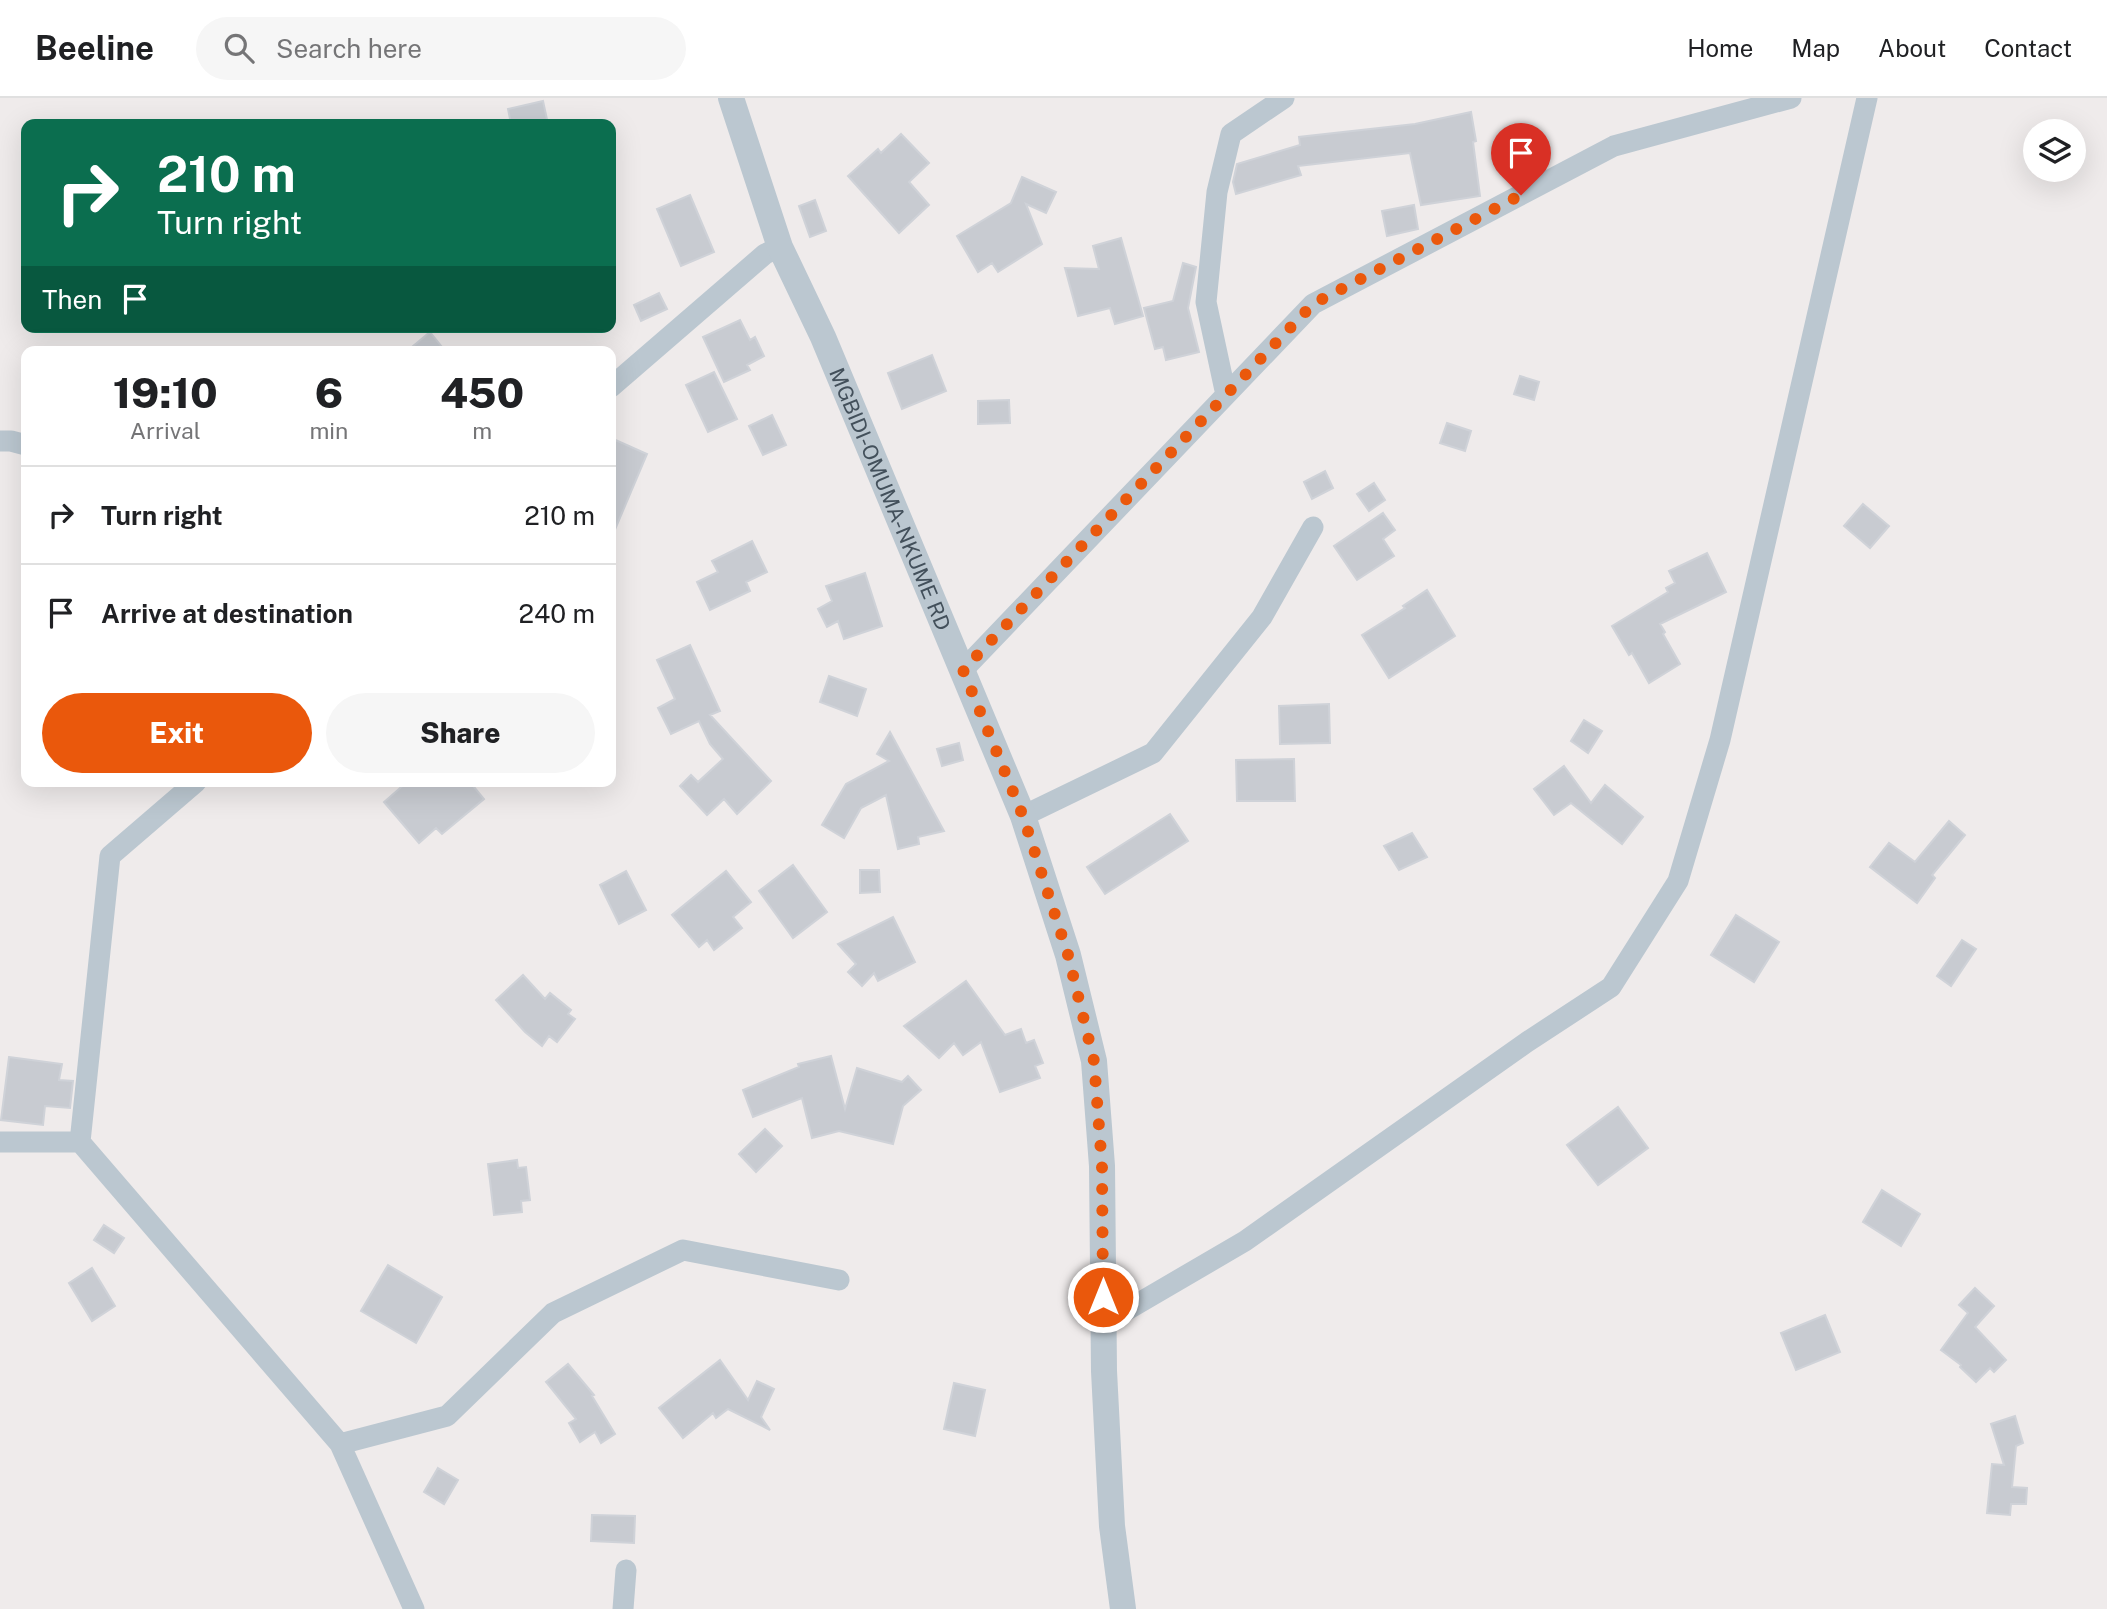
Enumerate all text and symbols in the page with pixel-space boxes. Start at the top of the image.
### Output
search box [196,17,686,80]
text: Beeline [35,29,154,67]
icon: search [220,29,258,67]
text: Search here [276,33,422,64]
text: Home [1687,34,1753,62]
text: Map [1791,34,1840,62]
text: About [1878,34,1946,62]
text: Contact [1984,34,2072,62]
map controls [2023,119,2086,182]
button: layers [2023,119,2086,182]
pin [1491,123,1551,195]
icon: arrive [1502,134,1540,172]
text: 210 m [157,145,296,203]
icon: right [42,147,133,238]
text: Turn right [157,204,302,241]
icon: arrive [116,280,154,318]
text: Then [42,284,102,315]
street label: MGBIDI-OMUMA-NKUME RD [825,364,956,634]
text: 19:10 [113,368,218,417]
text: 6 [315,368,343,417]
text: 450 [440,368,524,417]
text: Arrival [130,417,201,444]
text: min [309,417,348,444]
text: m [472,417,492,444]
icon: right [42,496,80,534]
text: Turn right [101,500,223,531]
text: 210 m [524,500,595,531]
icon: arrive [42,594,80,632]
text: Arrive at destination [101,598,353,629]
text: 240 m [518,598,595,629]
button: Exit [42,693,312,773]
button: Share [326,693,595,773]
position arrow [1066,1260,1140,1334]

